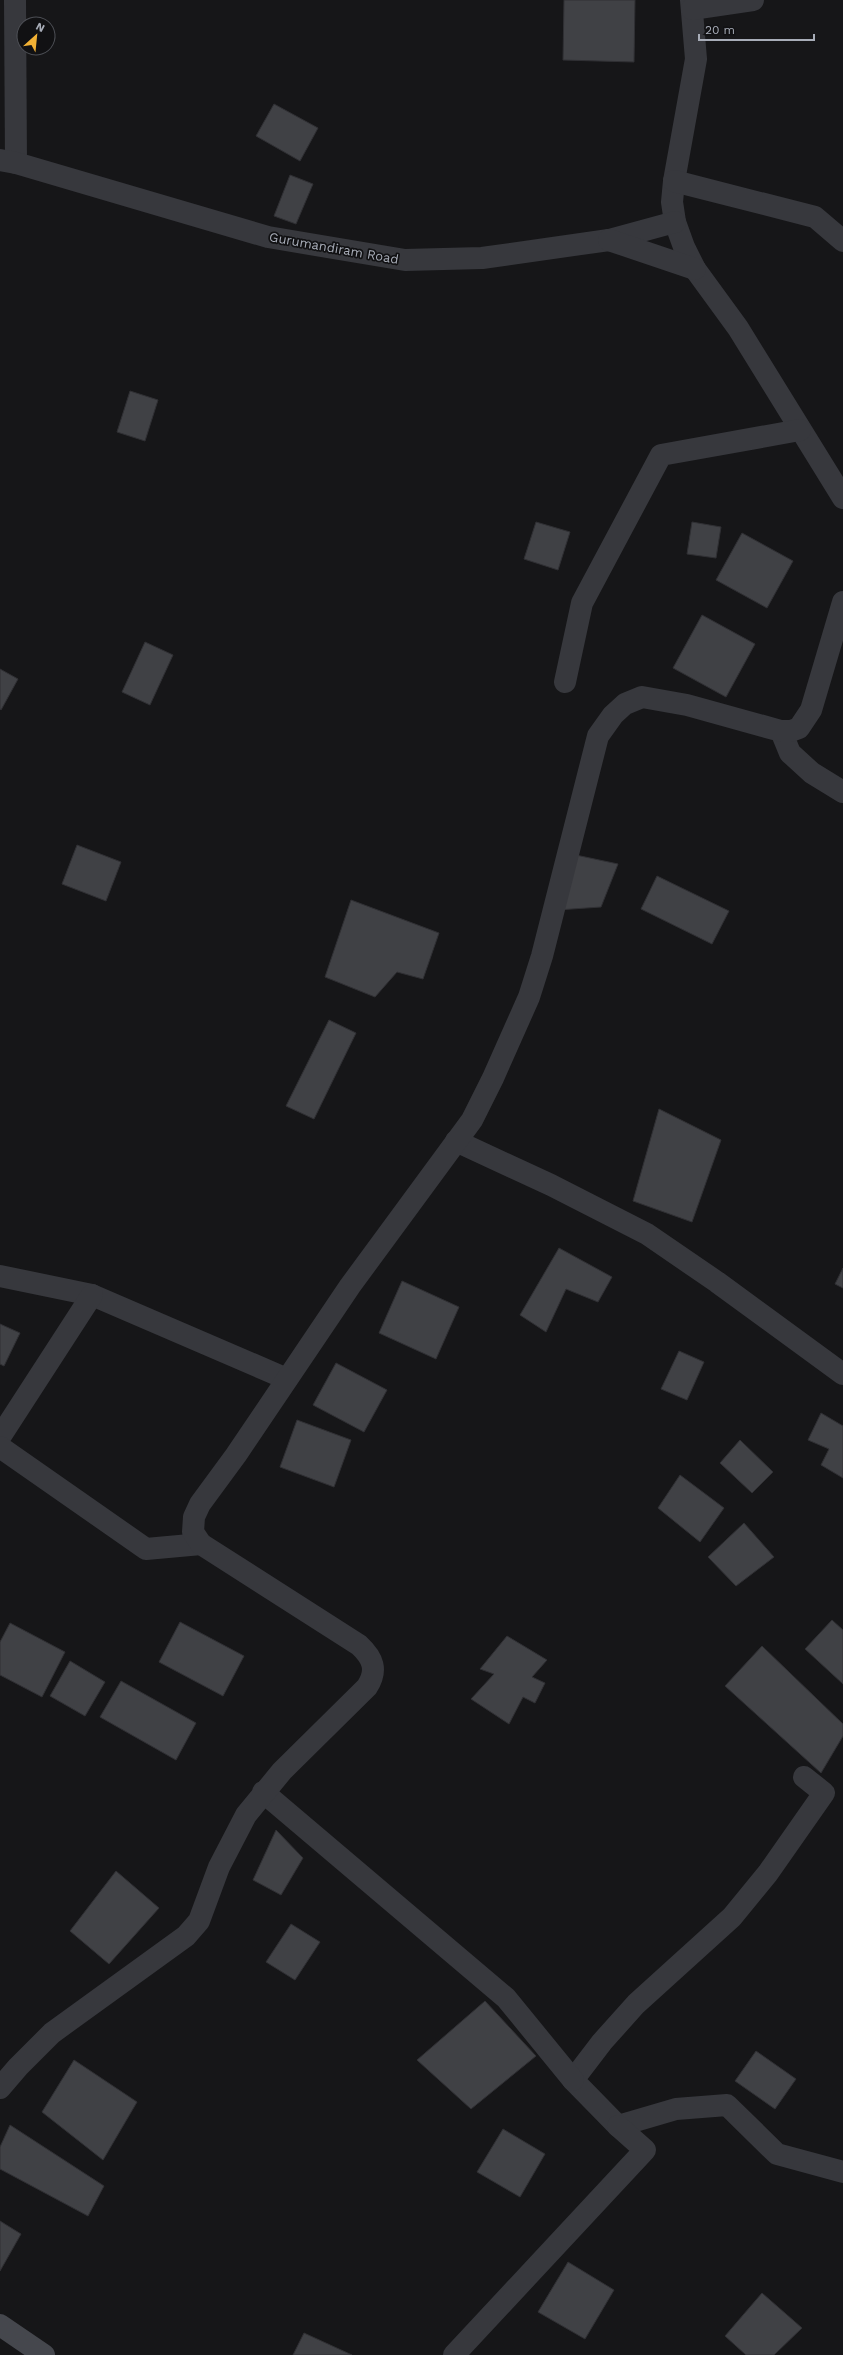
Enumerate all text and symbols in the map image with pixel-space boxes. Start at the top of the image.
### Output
north arrow [16,16,56,56]
scale bar [699,16,814,42]
text: N [34,20,47,35]
text: 20 m [705,23,735,37]
street label: Gurumandiram Road [268,229,400,267]

